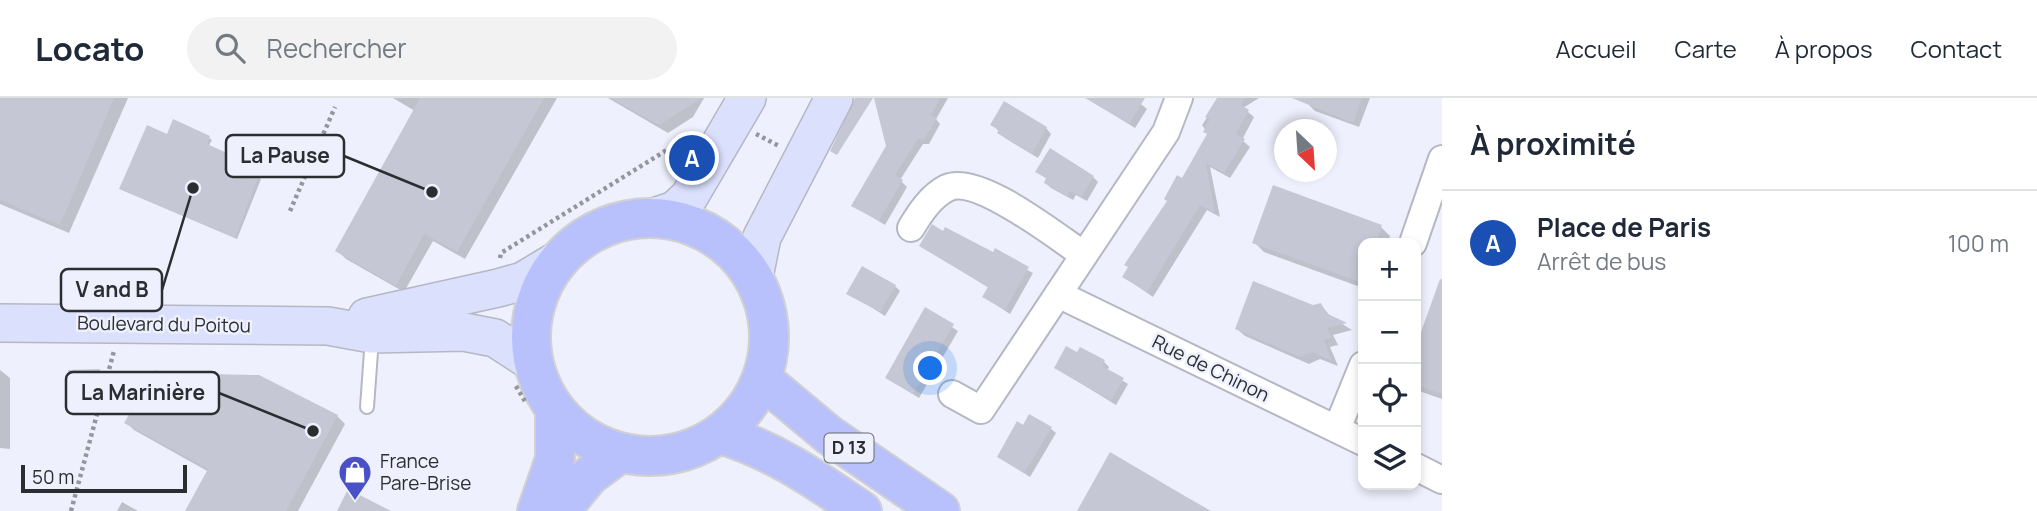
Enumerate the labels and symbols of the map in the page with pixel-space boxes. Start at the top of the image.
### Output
north arrow [1274,119,1337,182]
pin: A [669,132,715,184]
callout: La Pause [226,135,344,177]
text: La Pause [240,141,330,169]
callout: V and B [61,269,162,311]
text: V and B [75,275,149,303]
street label: Boulevard du Poitou [77,309,251,339]
street label: Rue de Chinon [1148,328,1274,408]
your location [913,351,947,385]
callout: La Marinière [66,372,219,414]
text: La Marinière [81,378,205,406]
road number: D 13 [824,434,874,462]
place label: France Pare-Brise [380,448,471,496]
shop icon: France Pare-Brise [336,453,374,502]
scale bar [21,462,187,494]

